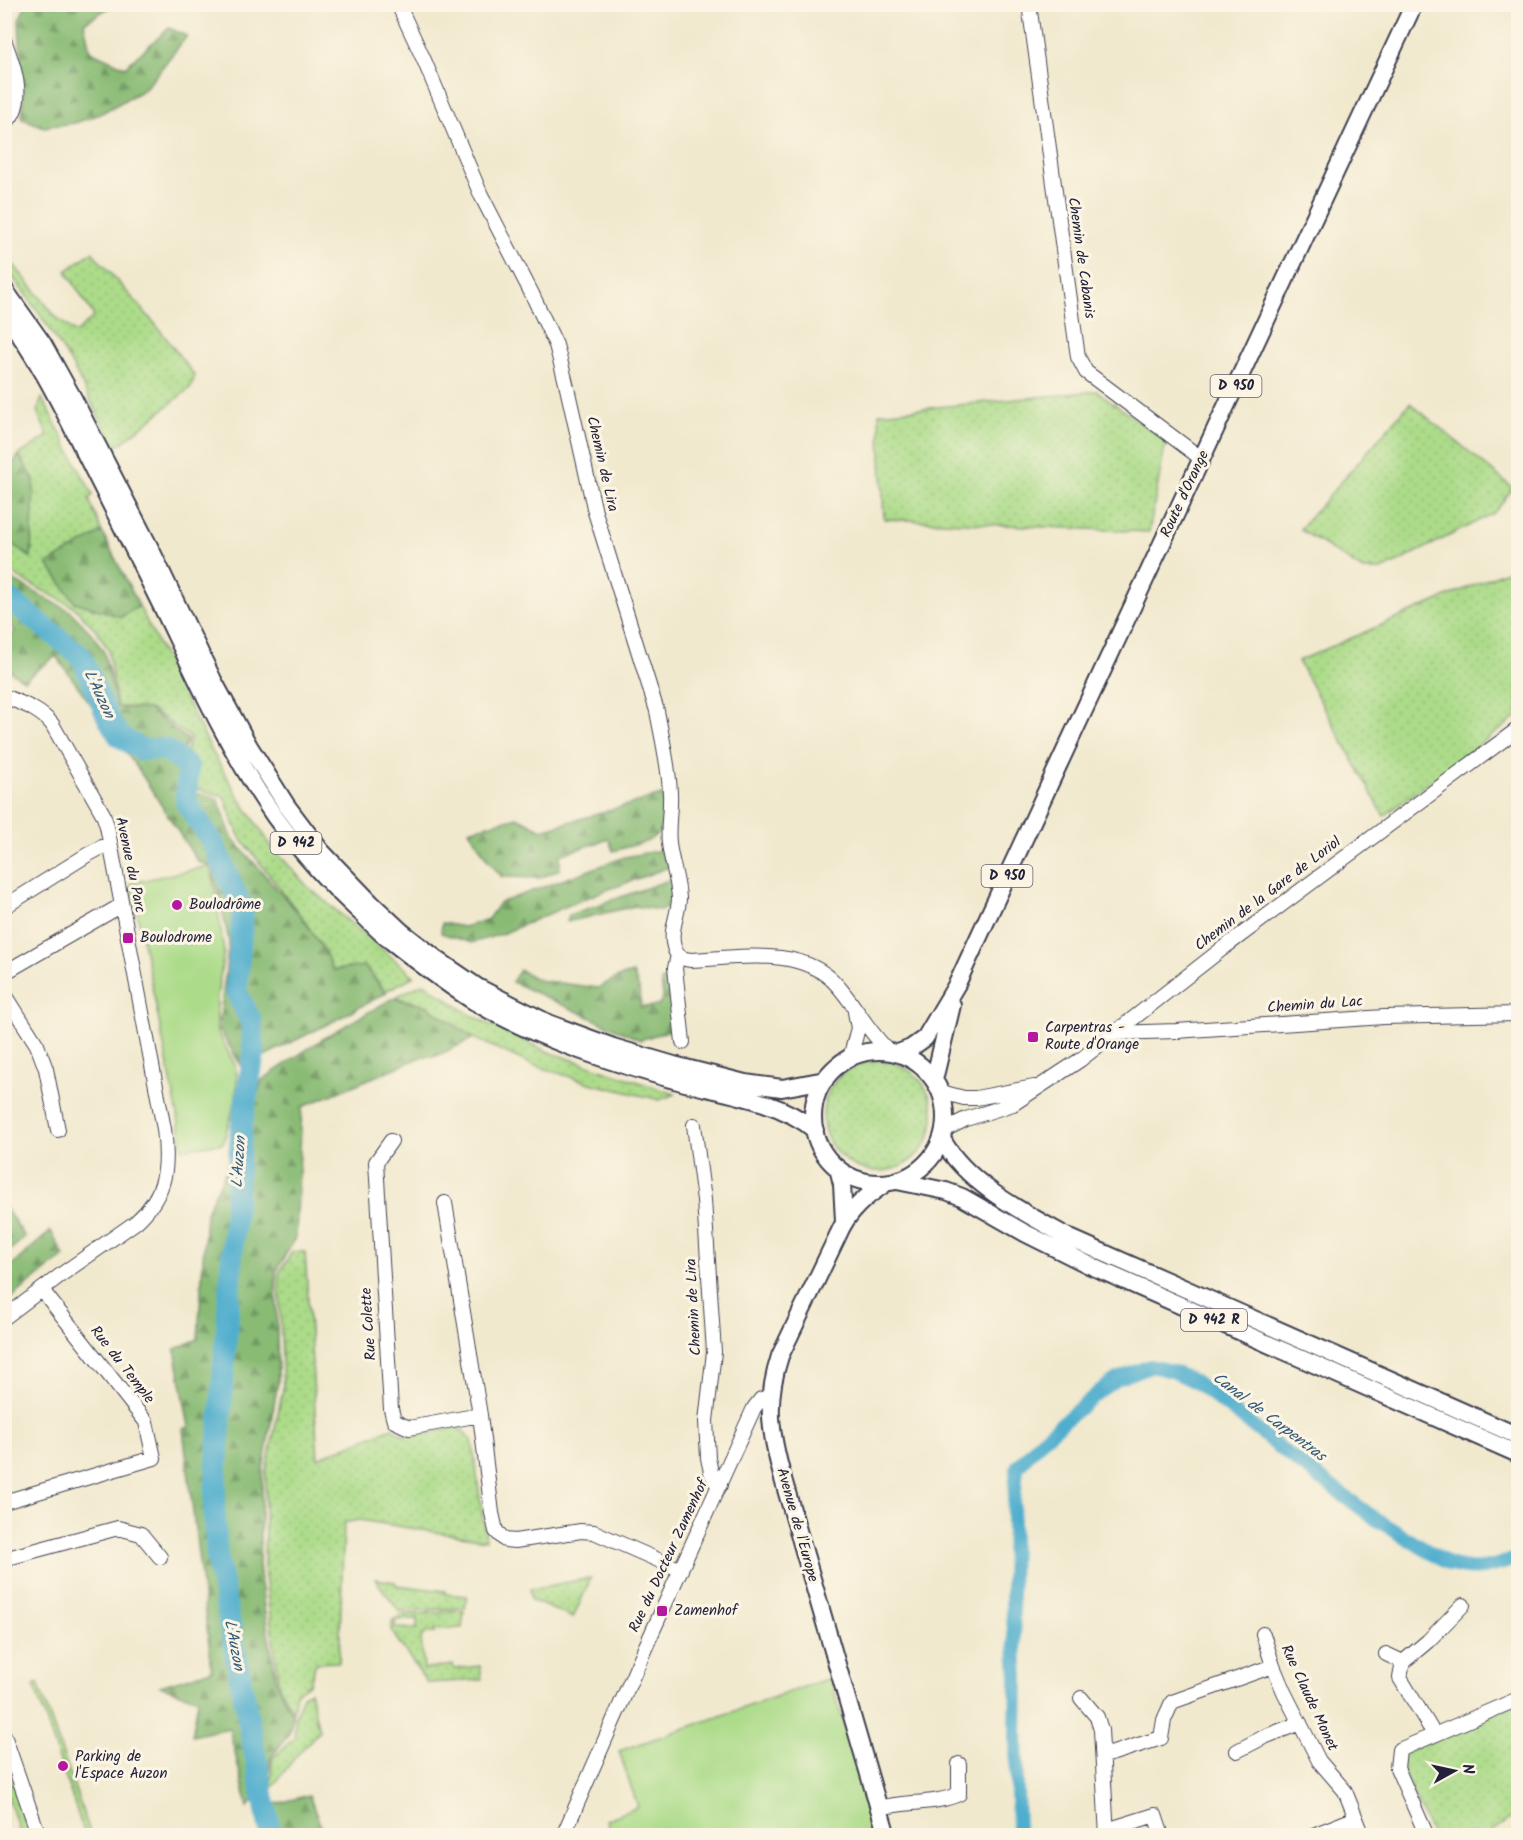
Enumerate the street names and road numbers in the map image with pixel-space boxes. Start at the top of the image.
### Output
street label: Chemin de Cabanis [1061,196,1101,321]
road number: D 950 [1210,375,1262,397]
street label: Chemin de Lira [579,414,625,514]
street label: Route d'Orange [1154,446,1216,542]
street label: Avenue du Parc [108,815,152,916]
street label: Chemin de la Gare de Loriol [1190,831,1347,957]
road number: D 942 [270,832,322,854]
road number: D 950 [982,865,1032,887]
street label: Chemin du Lac [1266,990,1364,1020]
street label: Chemin de Lira [679,1258,709,1356]
street label: Rue Colette [354,1286,384,1361]
road number: D 942 R [1181,1309,1247,1331]
street label: Rue du Temple [84,1321,160,1410]
street label: Avenue de l'Europe [769,1465,825,1585]
street label: Rue du Docteur Zamenhof [626,1477,712,1635]
street label: Rue Claude Monet [1274,1641,1344,1755]

